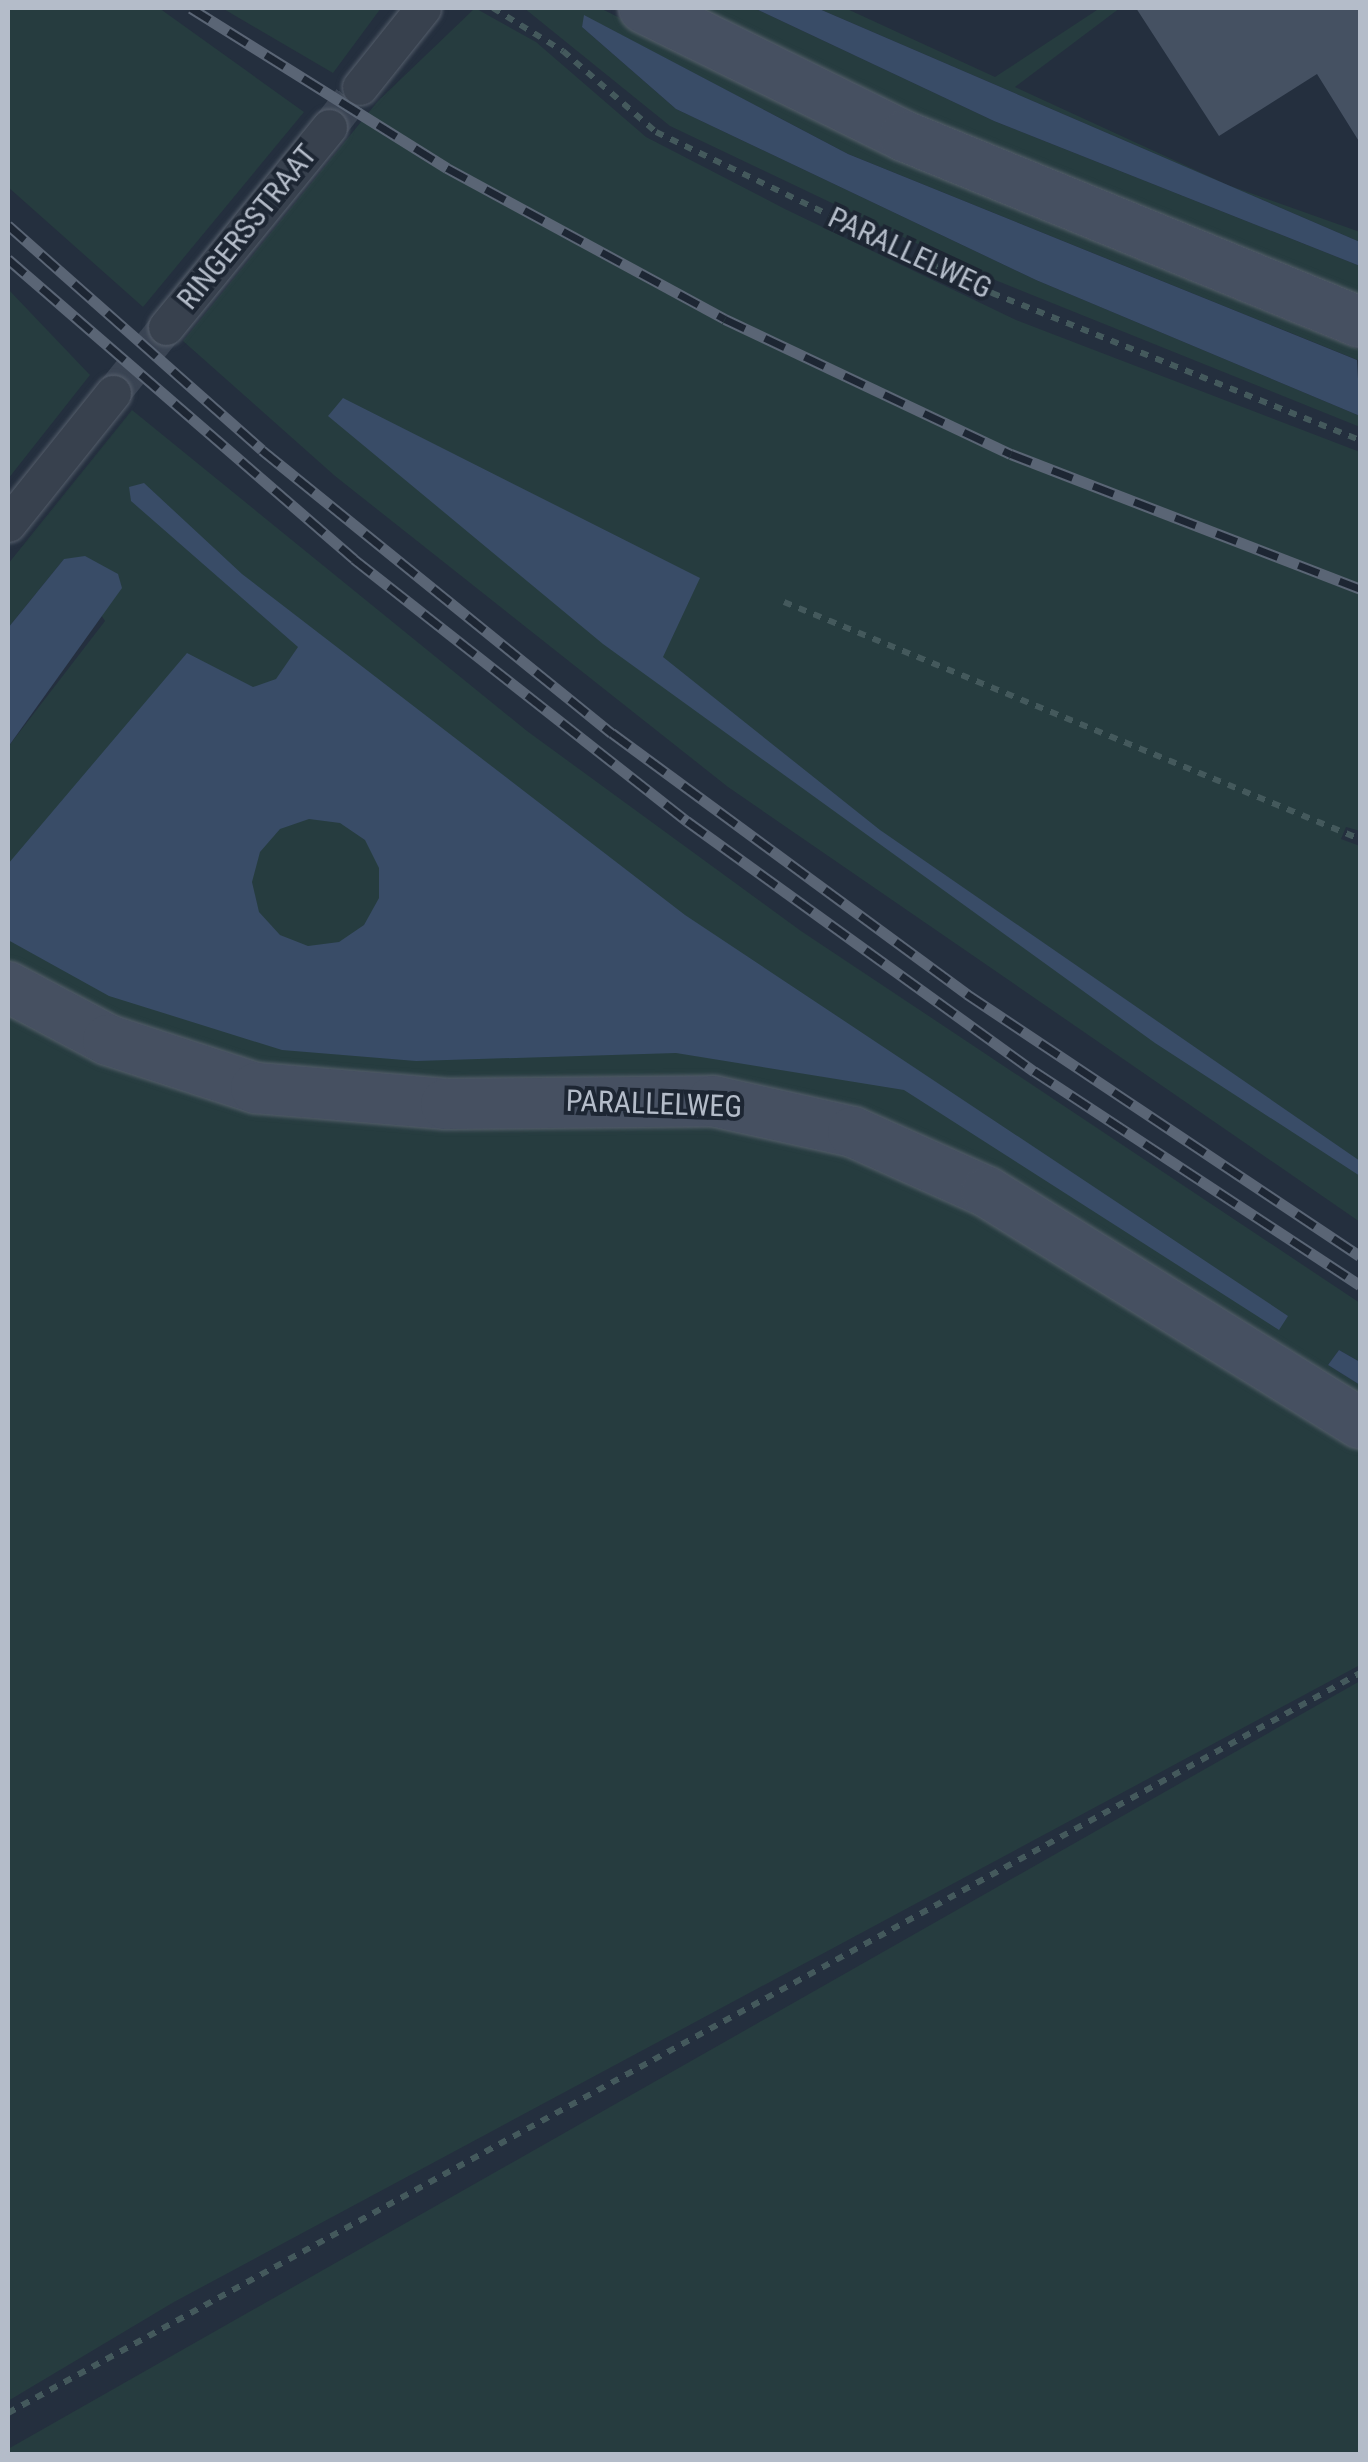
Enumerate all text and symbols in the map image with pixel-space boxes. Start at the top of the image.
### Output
street label: RINGERSSTRAAT [170,137,324,317]
street label: PARALLELWEG [823,199,997,307]
street label: PARALLELWEG [565,1083,743,1125]

